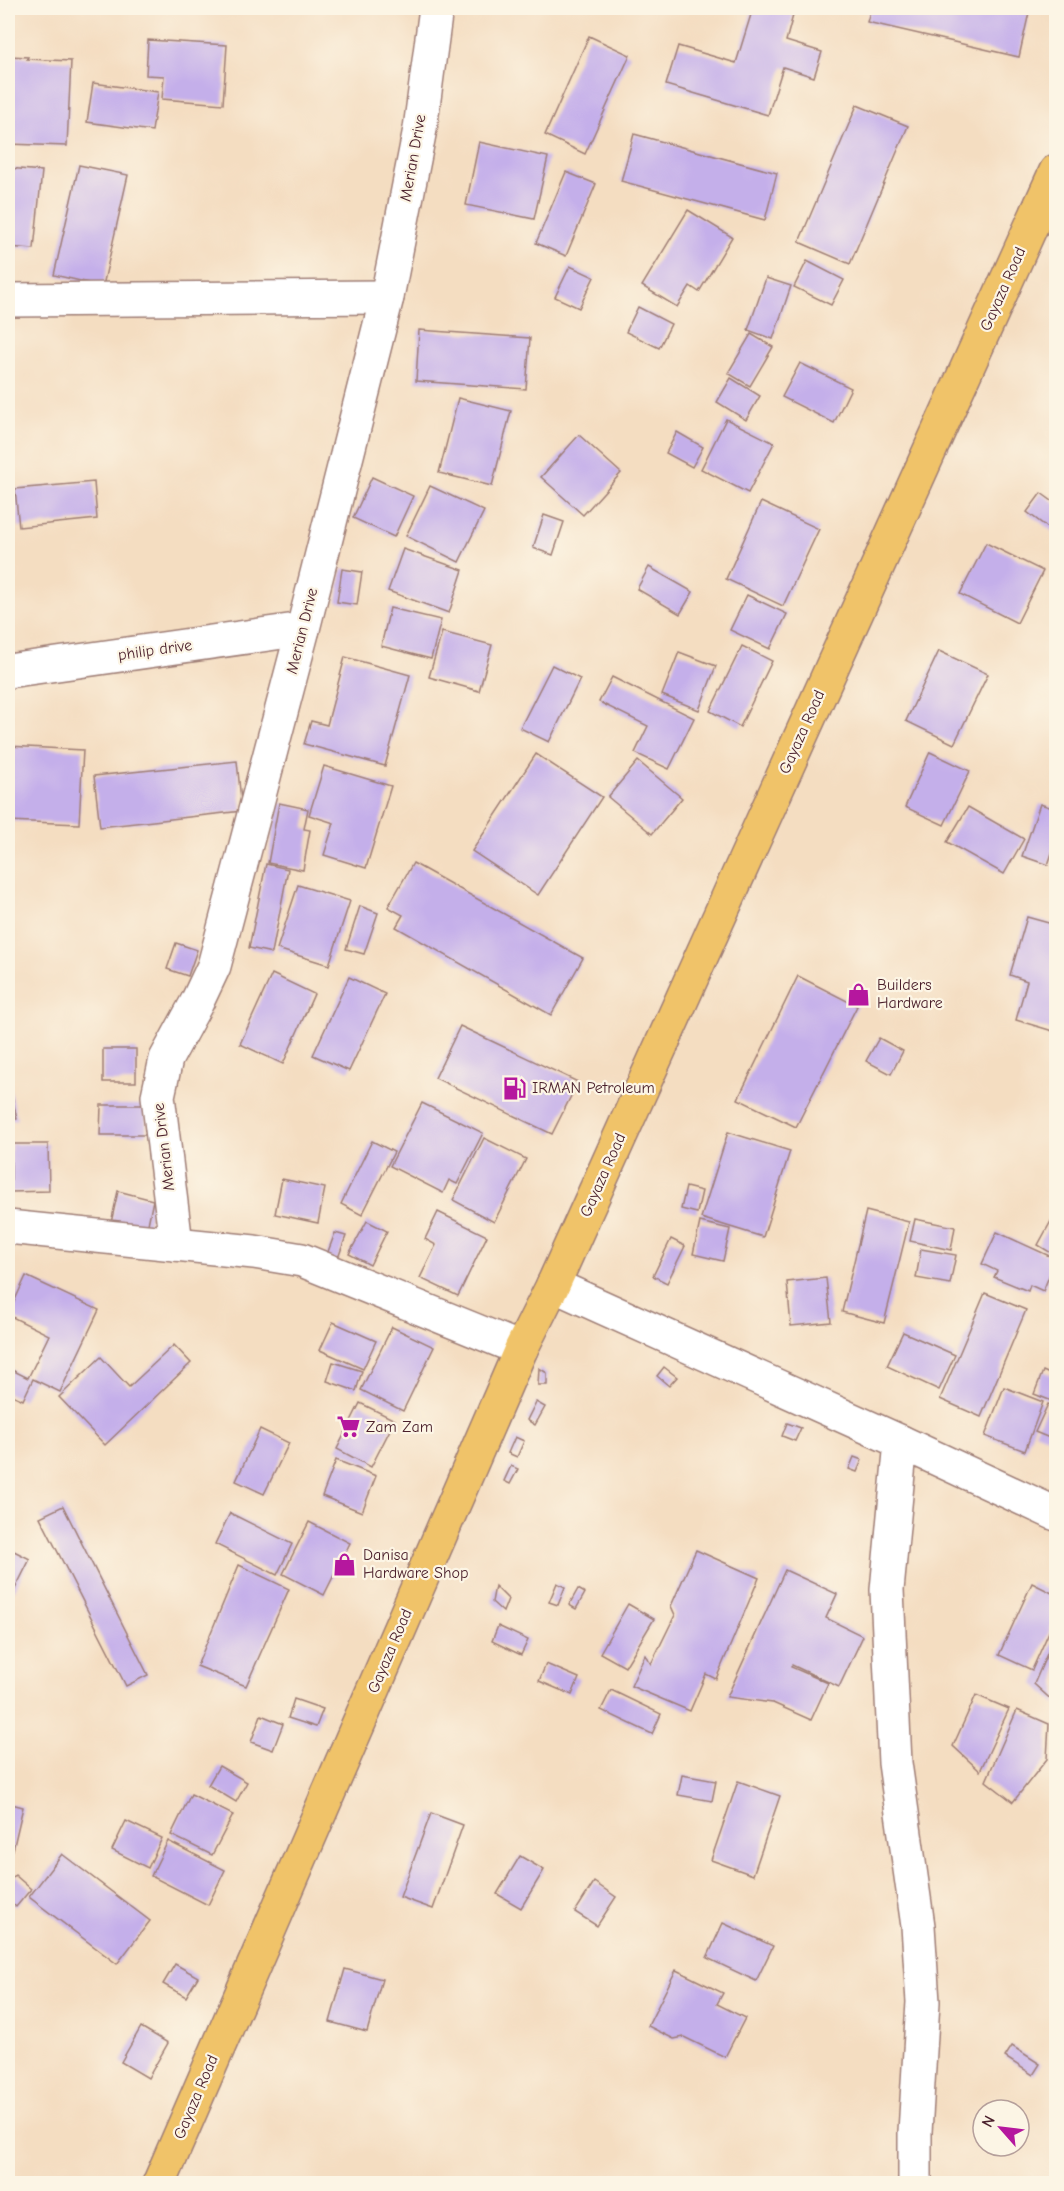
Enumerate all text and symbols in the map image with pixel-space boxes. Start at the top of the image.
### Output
street label: Merian Drive [396,113,430,203]
street label: Gayaza Road [977,244,1029,334]
street label: Merian Drive [283,586,321,676]
street label: philip drive [117,636,193,664]
street label: Gayaza Road [776,687,828,777]
place label: Builders Hardware [877,976,943,1012]
shop icon: Builders Hardware [846,981,872,1007]
fuel station icon: IRMAN Petroleum [501,1075,527,1101]
place label: IRMAN Petroleum [532,1079,655,1097]
street label: Merian Drive [150,1102,178,1192]
street label: Gayaza Road [577,1130,629,1220]
supermarket icon: Zam Zam [335,1414,361,1440]
place label: Zam Zam [366,1418,433,1436]
place label: Danisa Hardware Shop [363,1546,469,1582]
shop icon: Danisa Hardware Shop [332,1551,358,1577]
street label: Gayaza Road [364,1606,416,1696]
street label: Gayaza Road [170,2052,222,2142]
north arrow [971,2098,1031,2158]
text: N [978,2113,999,2130]

